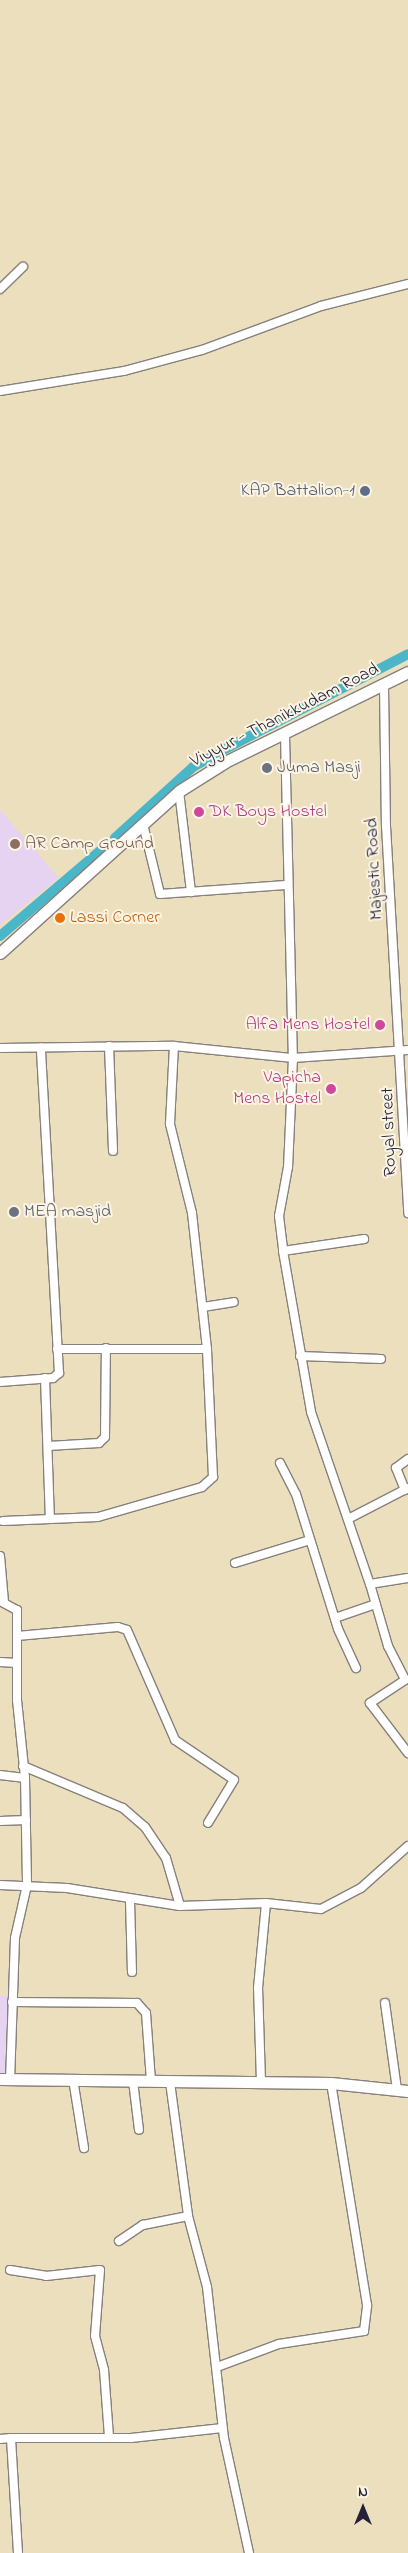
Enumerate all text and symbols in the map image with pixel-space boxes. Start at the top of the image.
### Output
place label: KAP Battalion-1 [241,480,355,502]
marker: KAP Battalion-1 [359,485,371,497]
street label: Viyyur - Thanikkudam Road [187,659,383,773]
place label: Juma Masji [277,757,361,779]
marker: Juma Masji [261,762,273,774]
place label: DK Boys Hostel [209,801,327,823]
marker: DK Boys Hostel [193,806,205,818]
street label: Majestic Road [362,817,388,921]
place label: AR Camp Ground [25,833,154,855]
marker: AR Camp Ground [9,838,21,850]
place label: Lassi Corner [70,907,160,929]
marker: Lassi Corner [54,912,66,924]
place label: Alfa Mens Hostel [246,1014,370,1036]
marker: Alfa Mens Hostel [374,1019,386,1031]
place label: Vapicha Mens Hostel [233,1068,321,1110]
marker: Vapicha Mens Hostel [325,1083,337,1095]
street label: Royal street [378,1087,402,1177]
place label: MEA masjid [24,1201,111,1223]
marker: MEA masjid [8,1206,20,1218]
text: N [358,2482,368,2503]
north arrow [338,2483,388,2533]

